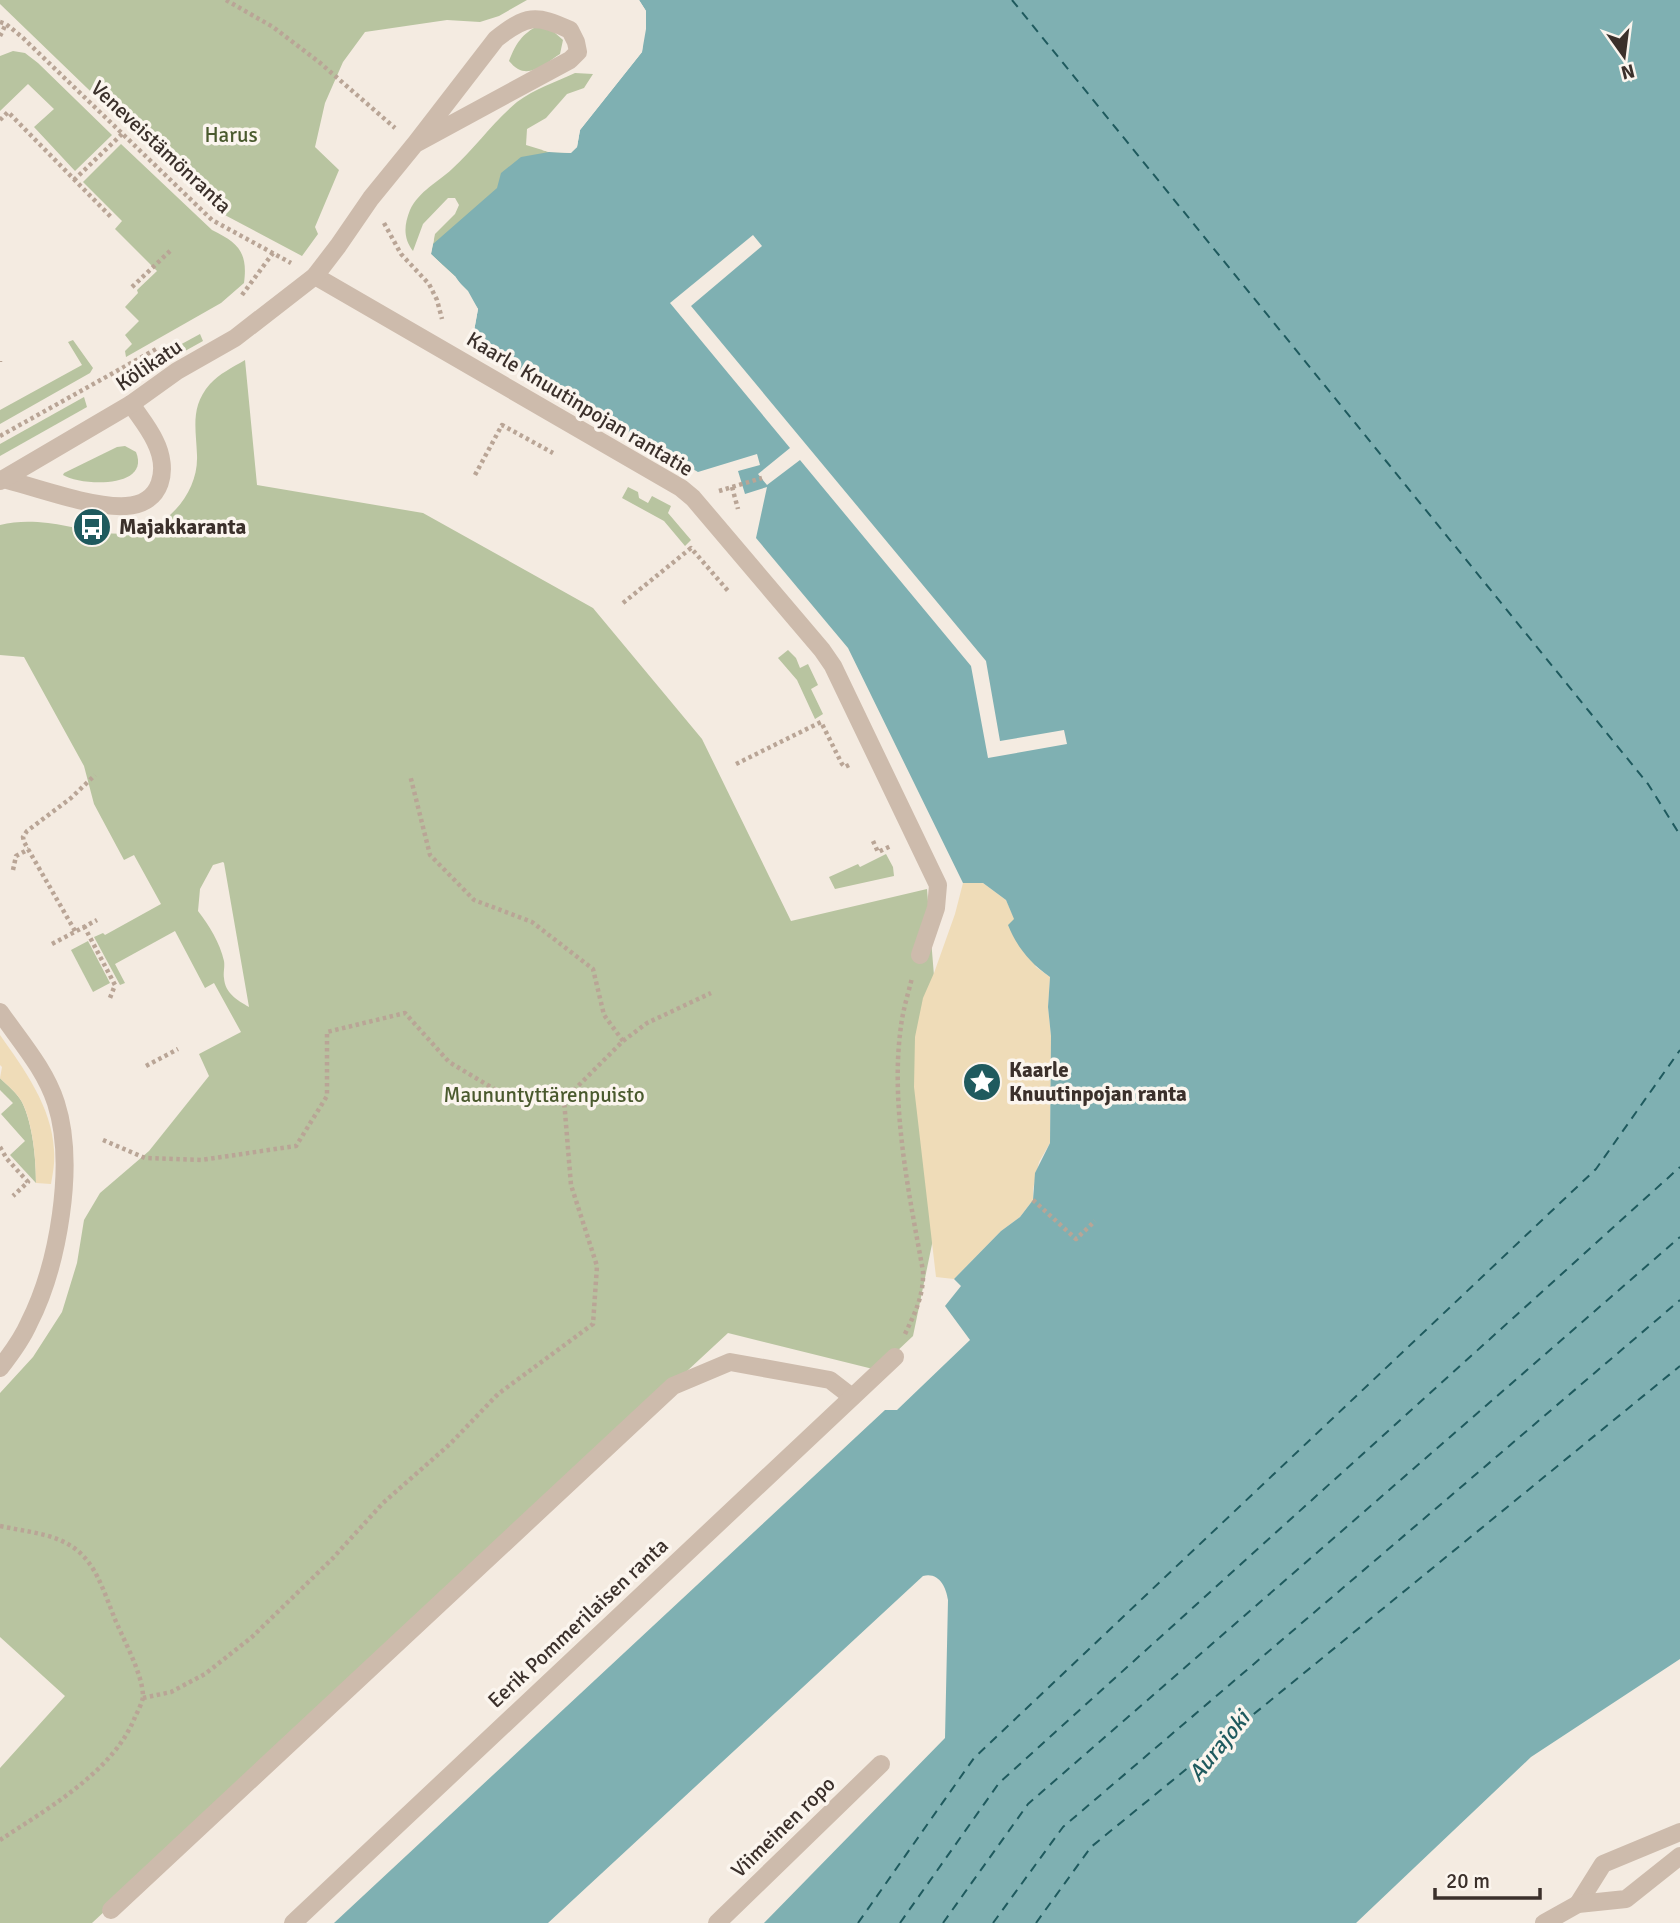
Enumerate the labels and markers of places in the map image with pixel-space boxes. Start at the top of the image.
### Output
bus stop icon: Majakkaranta [71,506,113,548]
place label: Majakkaranta [119,514,247,540]
place label: Kaarle Knuutinpojan ranta [1009,1057,1187,1107]
place icon: Kaarle Knuutinpojan ranta [961,1061,1003,1103]

